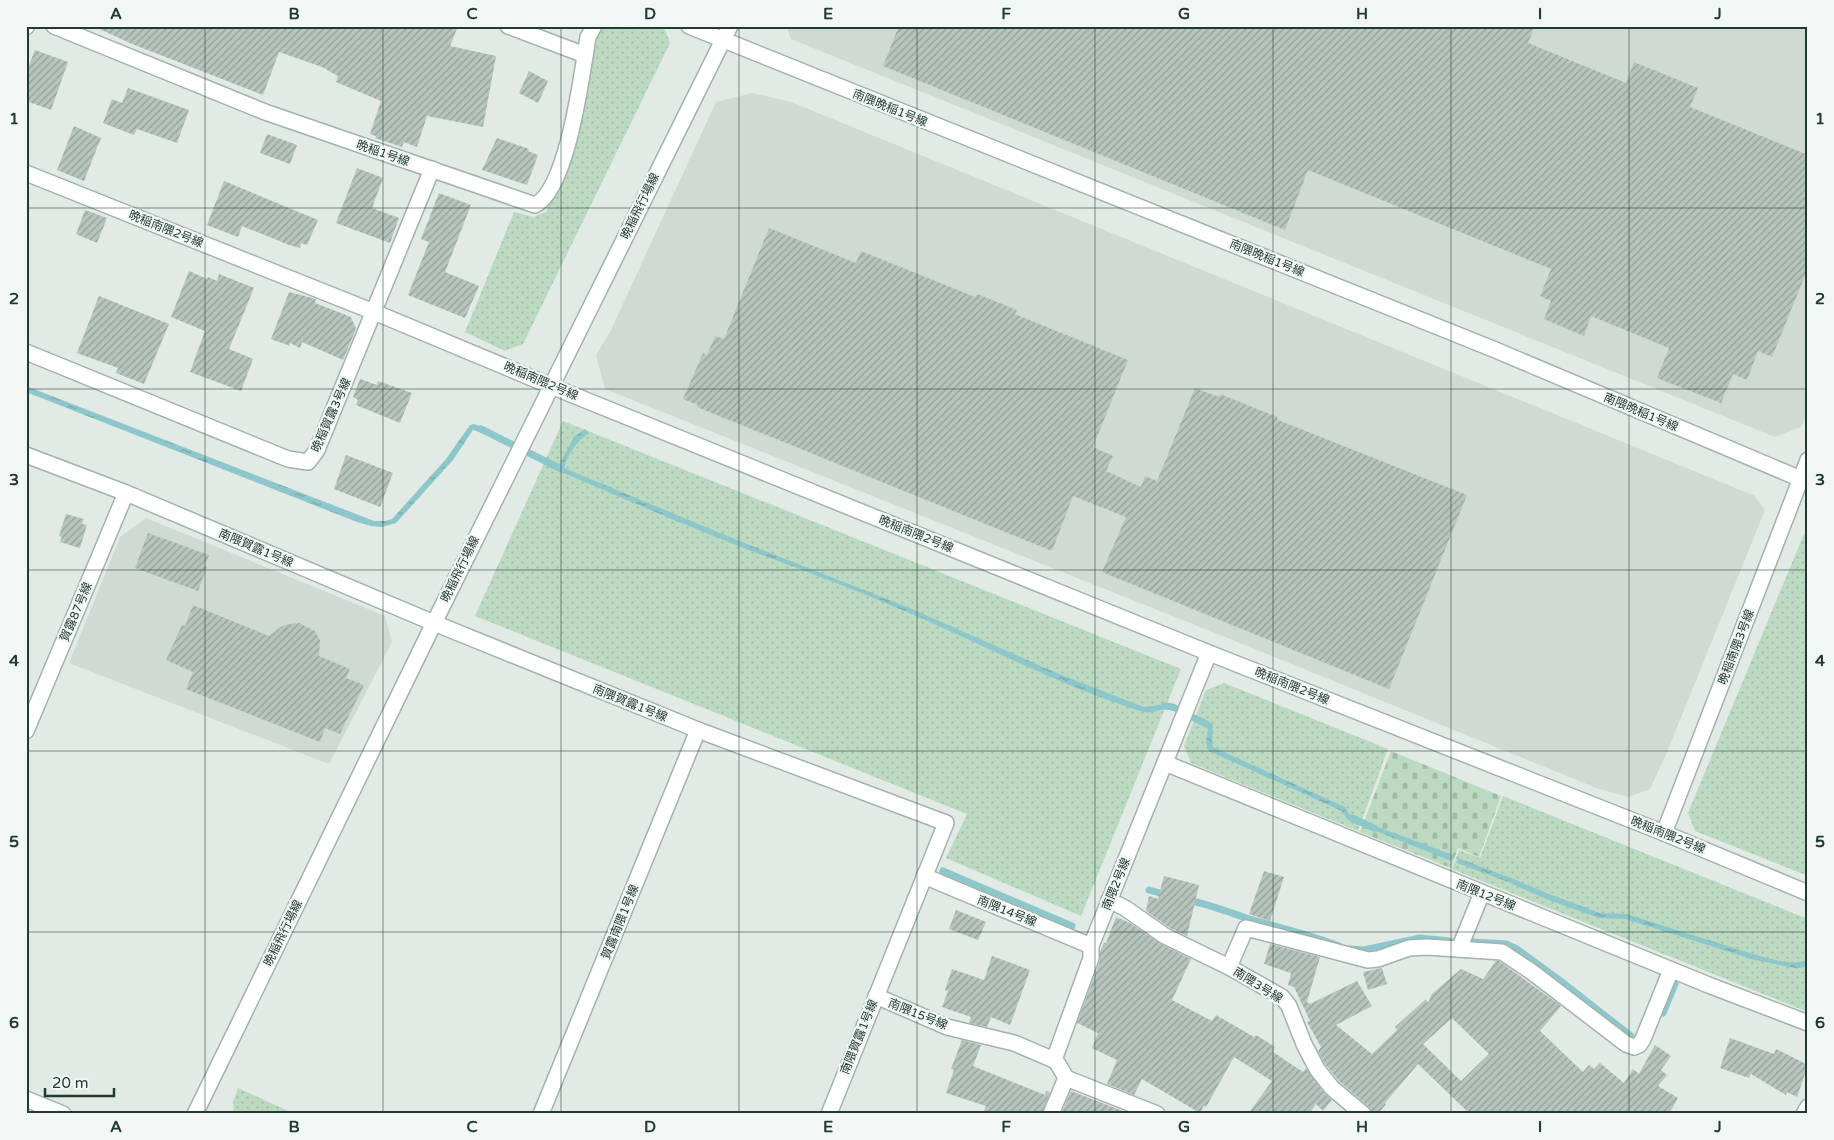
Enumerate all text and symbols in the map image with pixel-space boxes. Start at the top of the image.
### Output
text: A [110,4,122,24]
text: B [288,4,300,24]
text: C [466,4,478,24]
text: D [644,4,656,24]
text: E [823,4,833,24]
text: F [1001,4,1011,24]
text: G [1178,4,1190,24]
text: H [1356,4,1368,24]
text: I [1538,4,1542,24]
text: J [1713,4,1722,24]
street label: 南隈晩稲1号線 [851,87,929,129]
text: 1 [9,109,19,129]
text: 1 [1815,109,1825,129]
street label: 晩稲1号線 [354,137,412,169]
street label: 晩稲飛行場線 [618,171,662,241]
street label: 晩稲南隈2号線 [127,208,205,250]
street label: 南隈晩稲1号線 [1228,237,1306,279]
text: 2 [9,289,19,309]
text: 2 [1815,289,1825,309]
street label: 晩稲南隈2号線 [502,359,580,403]
street label: 晩稲賀露3号線 [308,376,354,454]
street label: 南隈晩稲1号線 [1602,390,1680,434]
text: 3 [9,470,19,490]
text: 3 [1815,470,1825,490]
street label: 晩稲南隈2号線 [877,513,955,555]
street label: 南隈賀露1号線 [217,526,295,570]
street label: 晩稲飛行場線 [438,534,482,604]
street label: 賀露87号線 [57,580,95,644]
street label: 晩稲南隈3号線 [1715,607,1757,687]
text: 4 [9,651,19,671]
text: 4 [1815,651,1825,671]
street label: 晩稲南隈2号線 [1253,665,1331,707]
street label: 南隈賀露1号線 [591,682,669,724]
street label: 晩稲南隈2号線 [1629,814,1707,856]
text: 5 [9,832,19,852]
text: 5 [1815,832,1825,852]
street label: 南隈2号線 [1099,856,1133,912]
street label: 南隈12号線 [1454,877,1518,913]
street label: 賀露南隈1号線 [599,883,641,961]
street label: 南隈14号線 [975,893,1039,929]
street label: 晩稲飛行場線 [261,898,305,968]
street label: 南隈3号線 [1231,964,1285,1006]
street label: 南隈15号線 [886,996,950,1032]
street label: 南隈賀露1号線 [838,998,880,1076]
text: 6 [9,1013,19,1033]
text: 6 [1815,1013,1825,1033]
scale bar [45,1065,114,1097]
text: 20 m [52,1074,89,1092]
text: A [110,1117,122,1137]
text: B [288,1117,300,1137]
text: C [466,1117,478,1137]
text: D [644,1117,656,1137]
text: E [823,1117,833,1137]
text: F [1001,1117,1011,1137]
text: G [1178,1117,1190,1137]
text: H [1356,1117,1368,1137]
text: I [1538,1117,1542,1137]
text: J [1713,1117,1722,1137]

